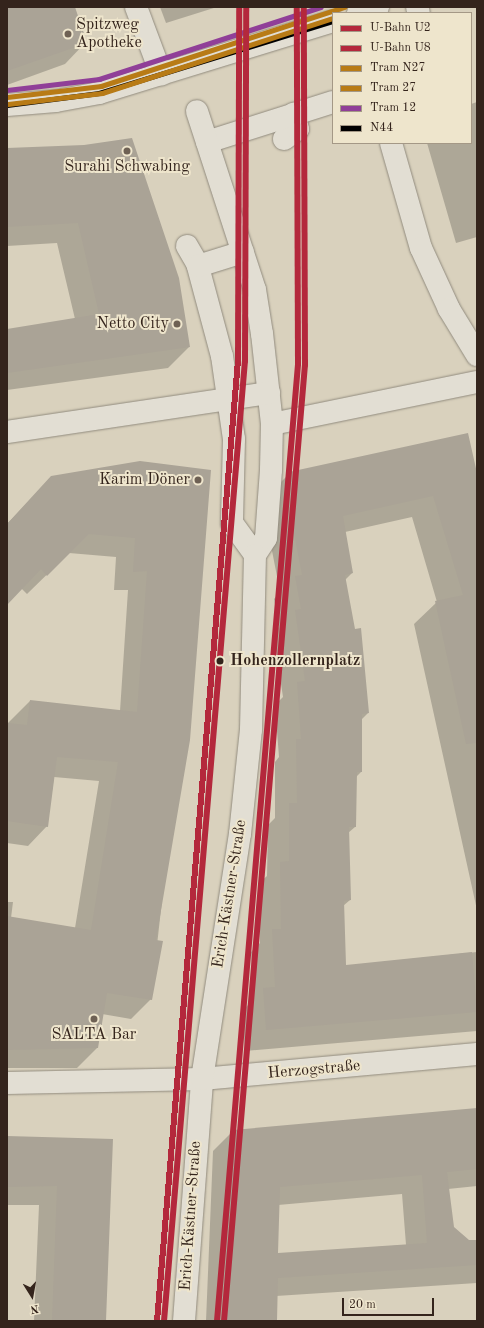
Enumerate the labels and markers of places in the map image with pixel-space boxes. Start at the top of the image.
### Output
place label: Spitzweg Apotheke [76,15,142,53]
marker: Spitzweg Apotheke [63,29,73,39]
marker: Surahi Schwabing [122,146,132,156]
place label: Surahi Schwabing [64,157,190,177]
place label: Netto City [97,314,169,334]
marker: Netto City [172,319,182,329]
place label: Karim Döner [99,470,190,490]
marker: Karim Döner [193,475,203,485]
place label: Hohenzollernplatz [230,651,360,671]
marker: Hohenzollernplatz [213,654,227,668]
marker: SALTA Bar [89,1014,99,1024]
place label: SALTA Bar [52,1025,136,1045]

